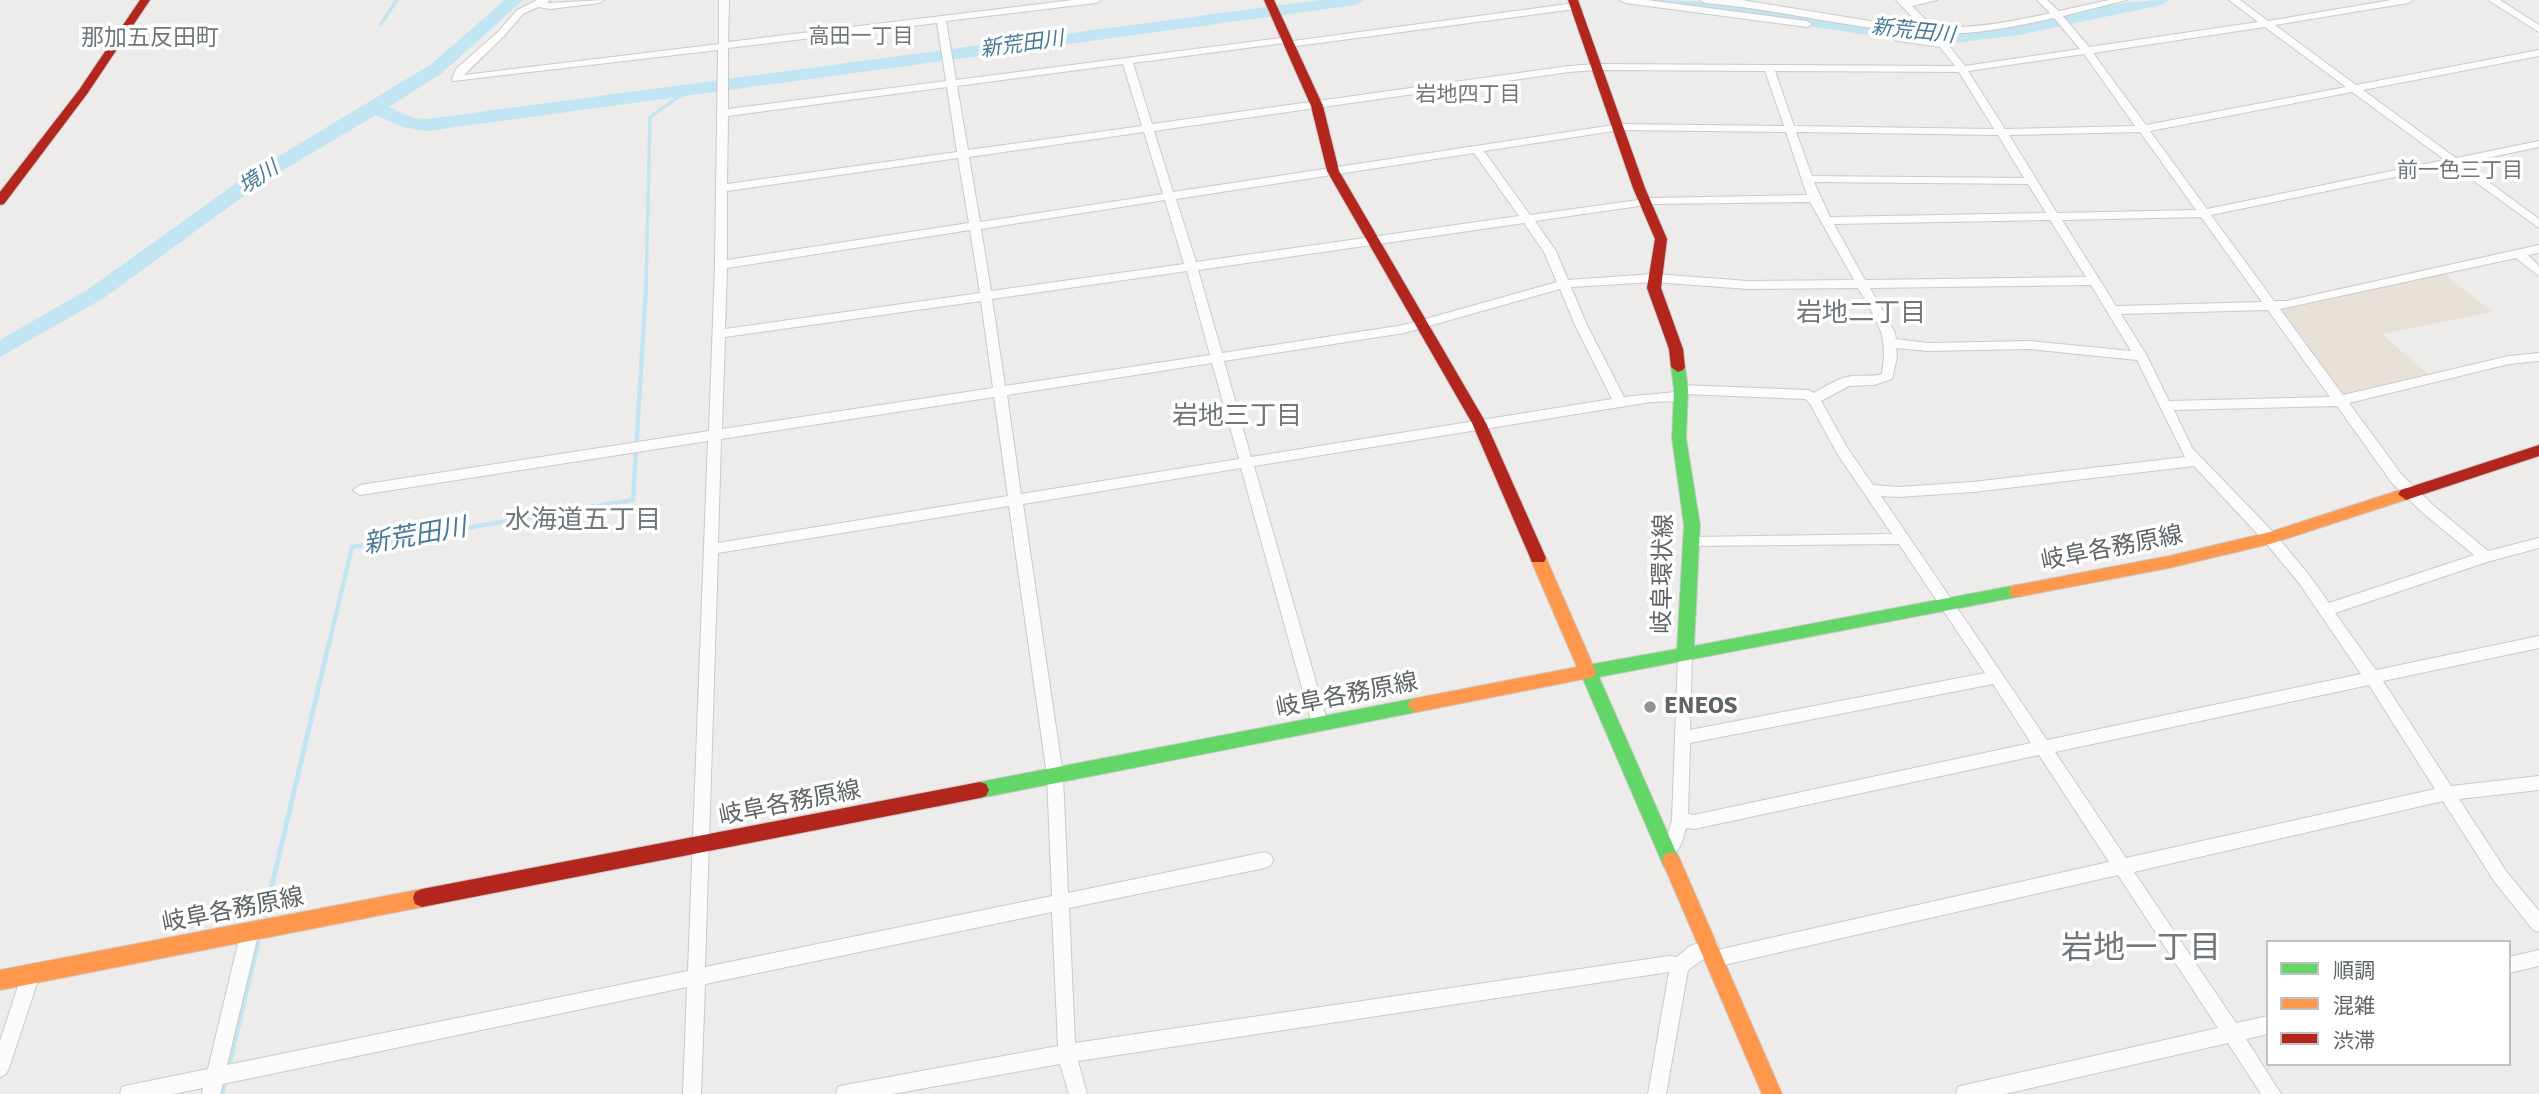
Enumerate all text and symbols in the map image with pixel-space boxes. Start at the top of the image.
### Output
water label: 新荒田川 [1870,15,1956,49]
district label: 高田一丁目 [809,24,913,50]
district label: 那加五反田町 [81,25,219,53]
water label: 新荒田川 [979,27,1065,63]
district label: 岩地四丁目 [1416,82,1520,108]
water label: 境川 [235,156,283,200]
district label: 前一色三丁目 [2397,158,2523,184]
district label: 岩地二丁目 [1796,298,1926,330]
district label: 岩地三丁目 [1172,401,1302,433]
district label: 水海道五丁目 [505,505,661,537]
water label: 新荒田川 [361,513,469,561]
street label: 岐阜環状線 [1649,514,1679,634]
street label: 岐阜各務原線 [2039,521,2185,577]
street label: 岐阜各務原線 [1274,668,1420,724]
place label: ENEOS [1664,693,1737,721]
marker: ENEOS [1642,699,1658,715]
street label: 岐阜各務原線 [717,776,863,832]
street label: 岐阜各務原線 [160,883,306,939]
district label: 岩地一丁目 [2061,931,2221,969]
legend [2266,940,2511,1066]
text: 順調 [2333,958,2375,984]
text: 混雑 [2333,993,2375,1019]
text: 渋滞 [2333,1028,2375,1054]

